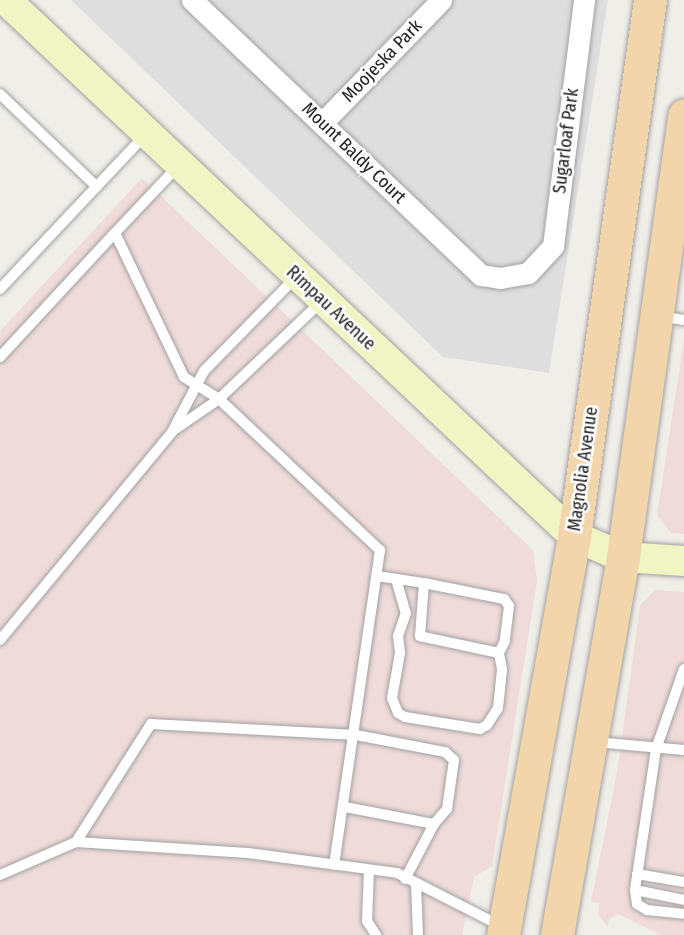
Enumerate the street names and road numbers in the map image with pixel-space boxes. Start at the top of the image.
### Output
street label: Moojeska Park [337,15,427,107]
street label: Sugarloaf Park [549,87,583,195]
street label: Mount Baldy Court [298,98,410,208]
street label: Rimpau Avenue [282,261,380,355]
street label: Magnolia Avenue [564,405,602,533]

